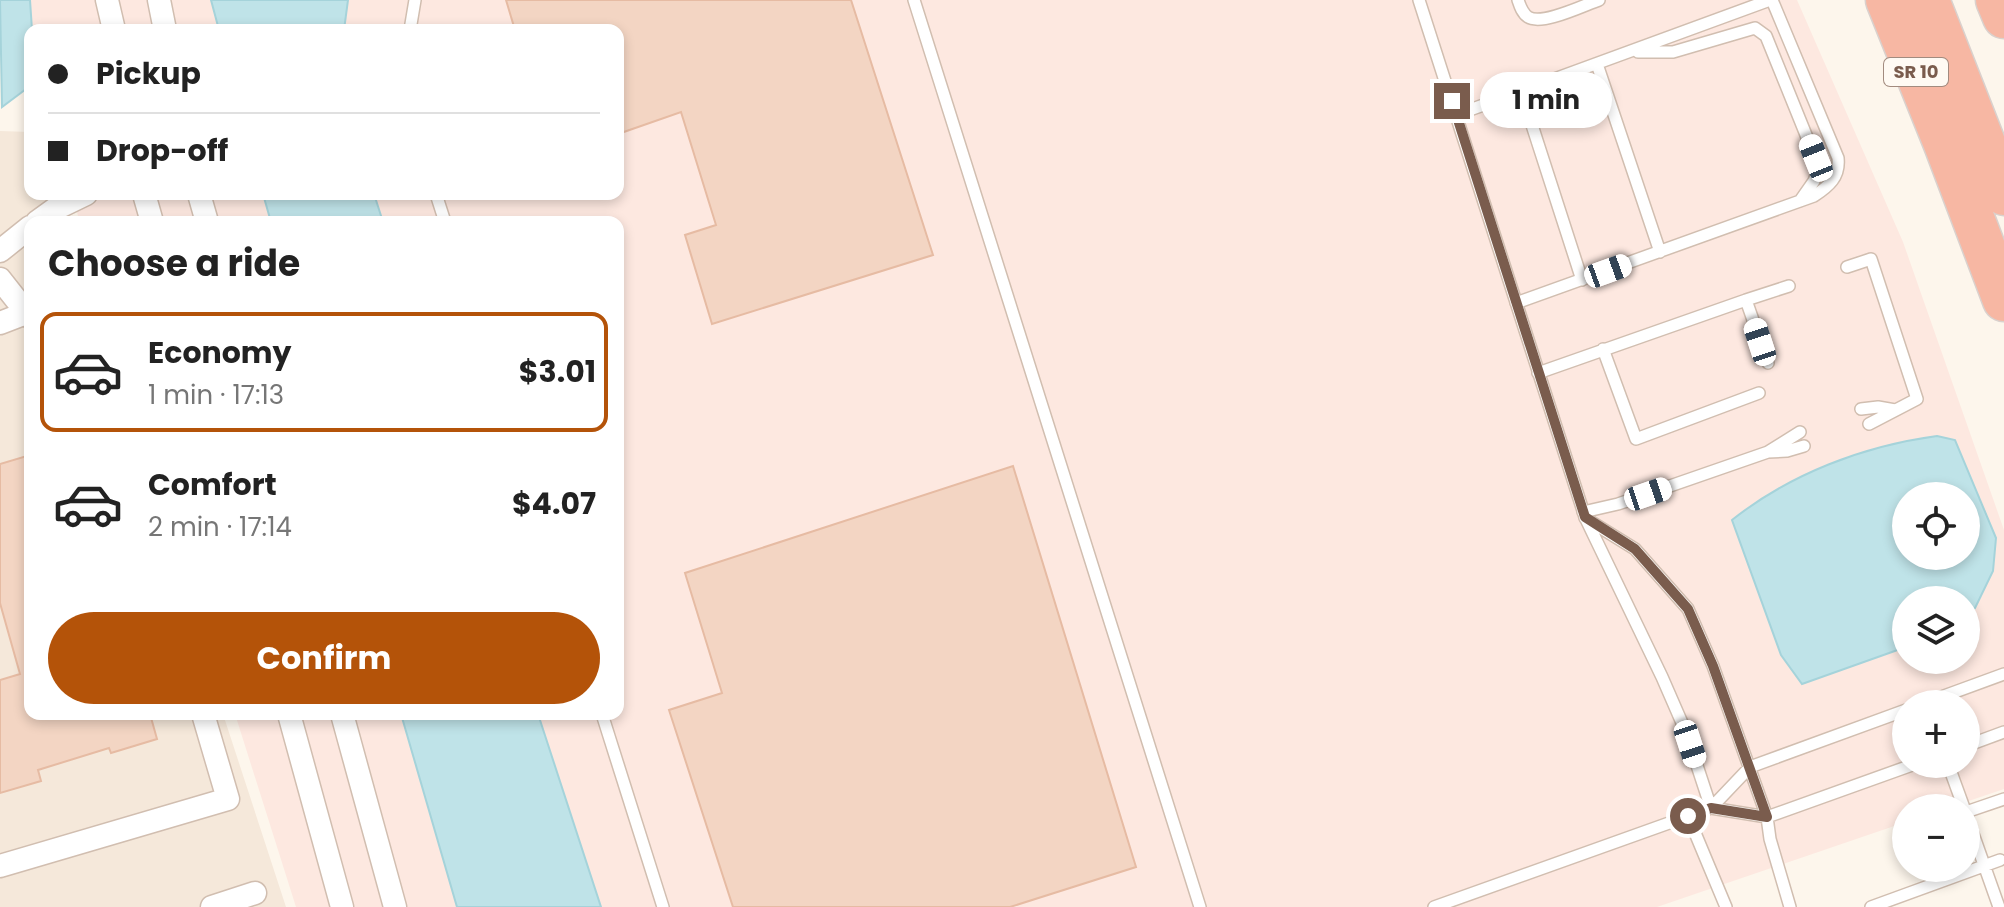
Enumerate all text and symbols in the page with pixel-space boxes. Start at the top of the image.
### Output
text: Pickup [96,52,201,95]
road number: SR 10 [1884,58,1948,86]
callout: 1 min [1480,73,1612,129]
text: 1 min [1512,82,1580,118]
route end [1434,83,1470,119]
text: Drop-off [96,129,228,172]
car [1796,131,1836,185]
text: Choose a ride [48,238,300,289]
car [1581,252,1635,290]
car [1741,315,1779,369]
text: Economy [148,331,292,374]
icon: car [52,336,124,408]
text: $3.01 [519,350,596,393]
text: 1 min · 17:13 [148,377,284,413]
text: Comfort [148,463,277,506]
icon: car [52,468,124,540]
car [1621,475,1675,513]
text: $4.07 [512,482,596,525]
map controls [1892,482,1980,882]
button: locate [1892,482,1980,570]
text: 2 min · 17:14 [148,509,292,545]
button: layers [1892,586,1980,674]
button: Confirm [48,612,600,704]
button: + [1892,690,1980,778]
car [1671,717,1709,771]
button: − [1892,794,1980,882]
route start [1670,798,1706,834]

